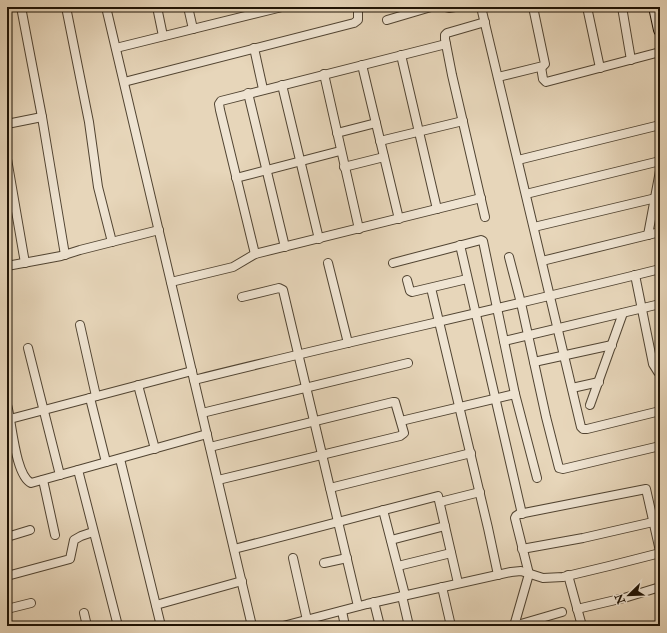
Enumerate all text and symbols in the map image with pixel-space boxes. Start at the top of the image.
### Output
north arrow [609,575,649,615]
text: N [612,591,629,607]

